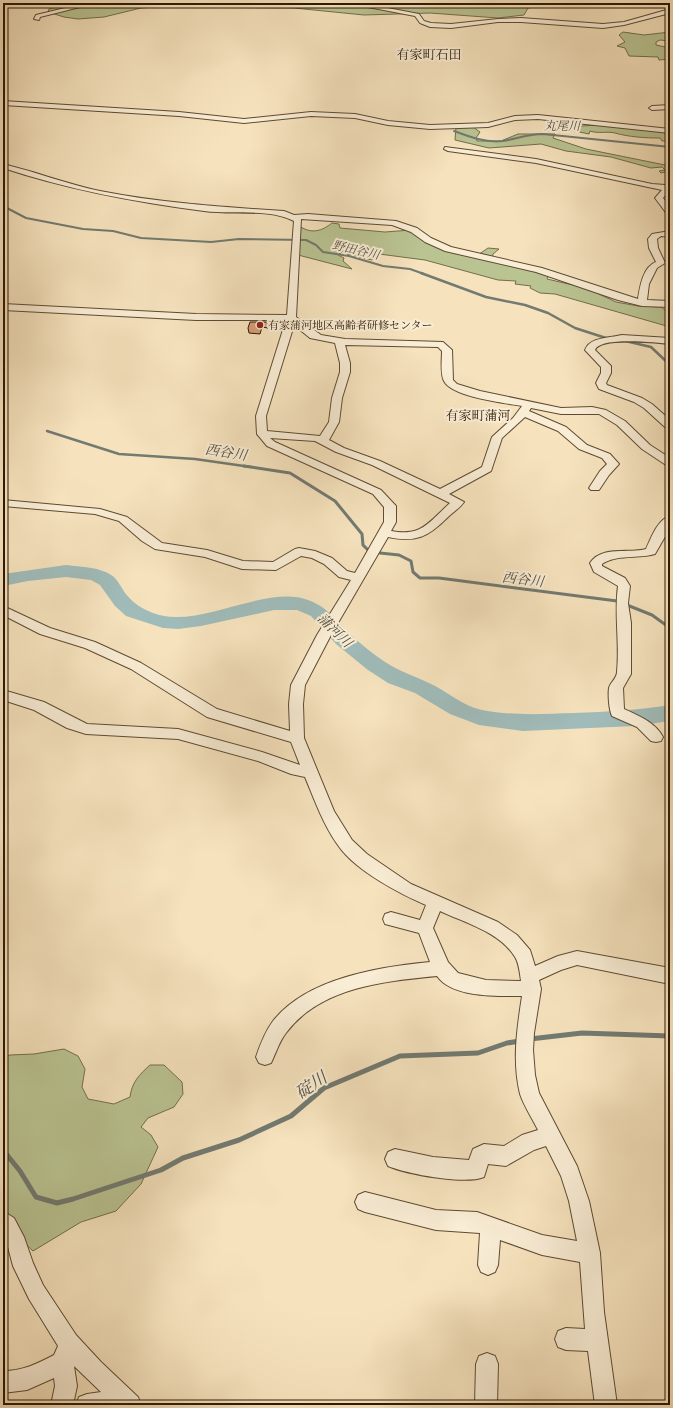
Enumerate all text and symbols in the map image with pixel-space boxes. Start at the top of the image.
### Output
district label: 有家町石田 [396,47,462,63]
water label: 丸尾川 [544,119,582,134]
water label: 野田谷川 [331,238,383,264]
place label: 有家蒲河地区高齢者研修センター [268,319,433,333]
marker: 有家蒲河地区高齢者研修センター [255,320,265,330]
district label: 有家町蒲河 [445,408,511,424]
water label: 西谷川 [204,441,250,465]
water label: 西谷川 [501,569,547,592]
water label: 蒲河川 [313,610,357,653]
water label: 碇川 [291,1066,333,1104]

